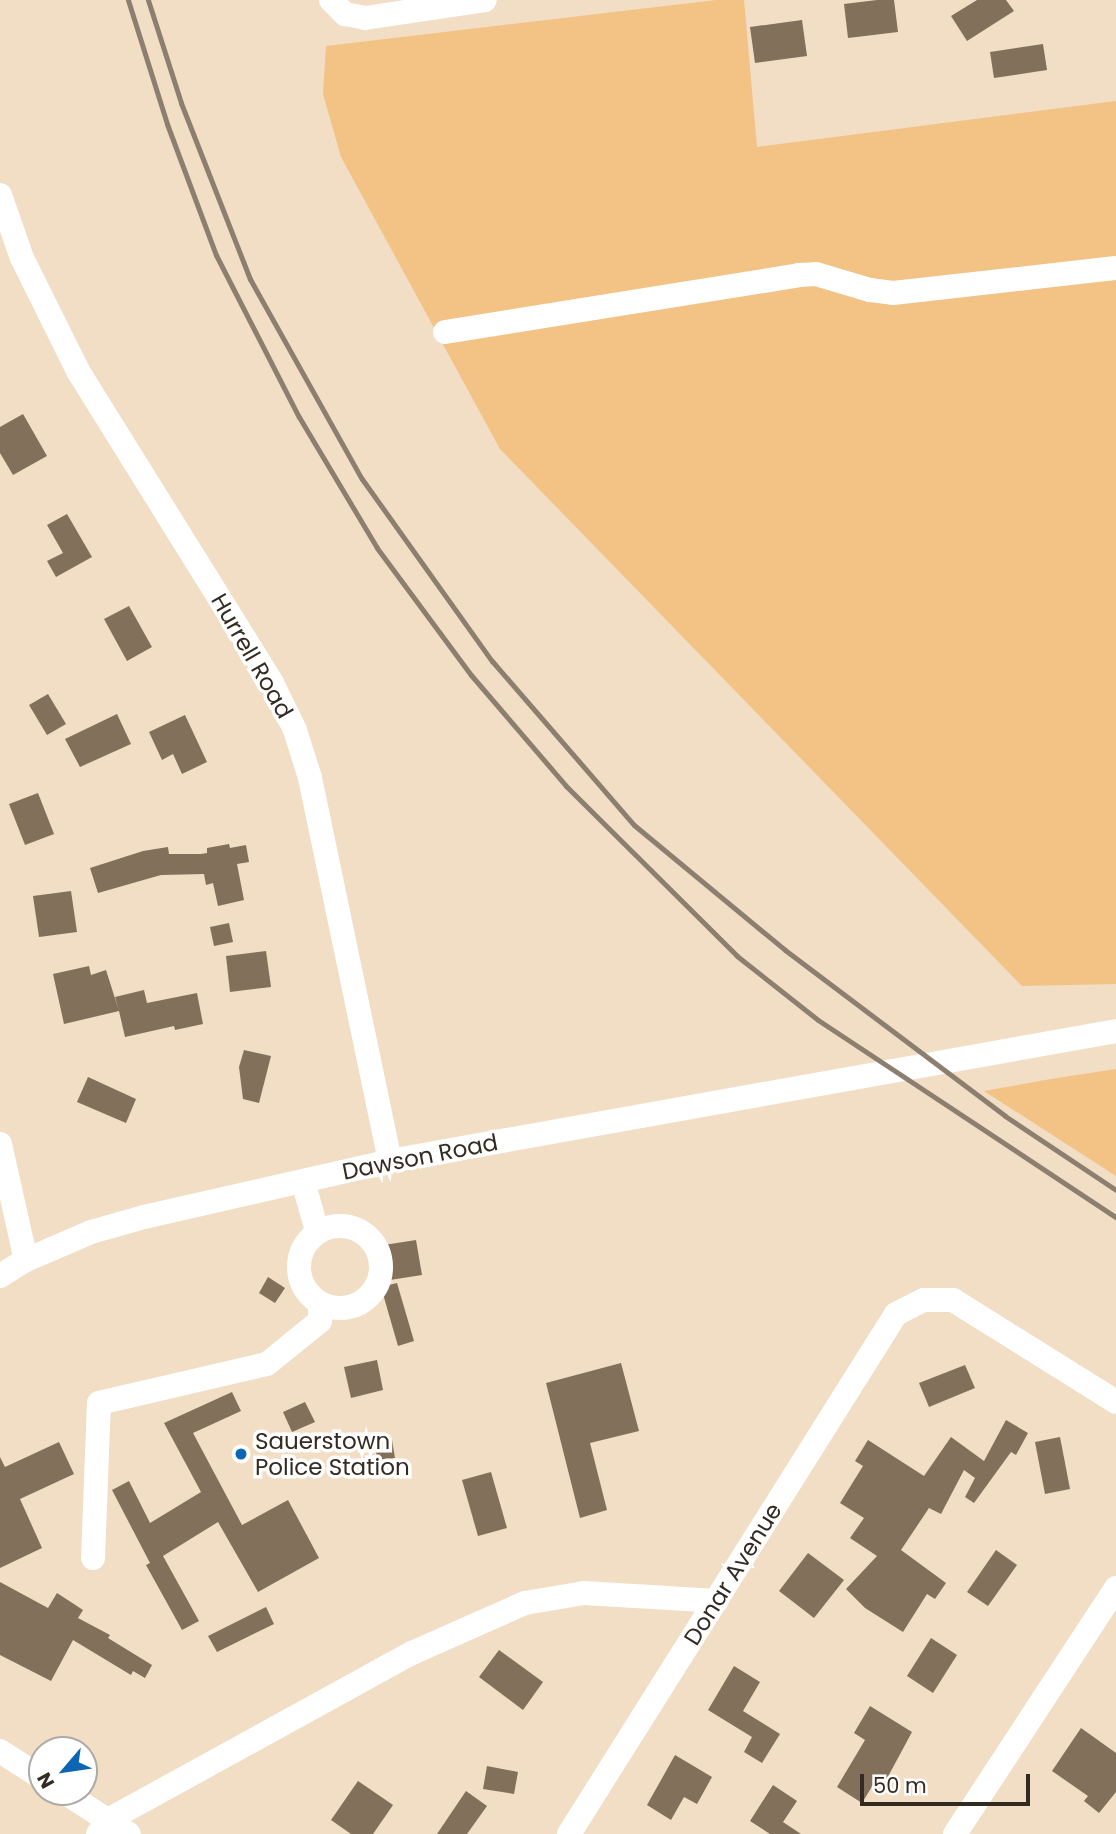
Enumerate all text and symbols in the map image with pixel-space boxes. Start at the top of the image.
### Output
street label: Hurrell Road [205,589,299,723]
street label: Dawson Road [340,1128,500,1186]
place label: Sauerstown Police Station [255,1427,410,1481]
marker: Sauerstown Police Station [233,1446,249,1462]
street label: Donar Avenue [678,1498,788,1650]
north arrow [28,1736,98,1806]
scale bar [864,1760,1034,1804]
text: N [31,1768,61,1793]
text: 50 m [873,1771,927,1800]

